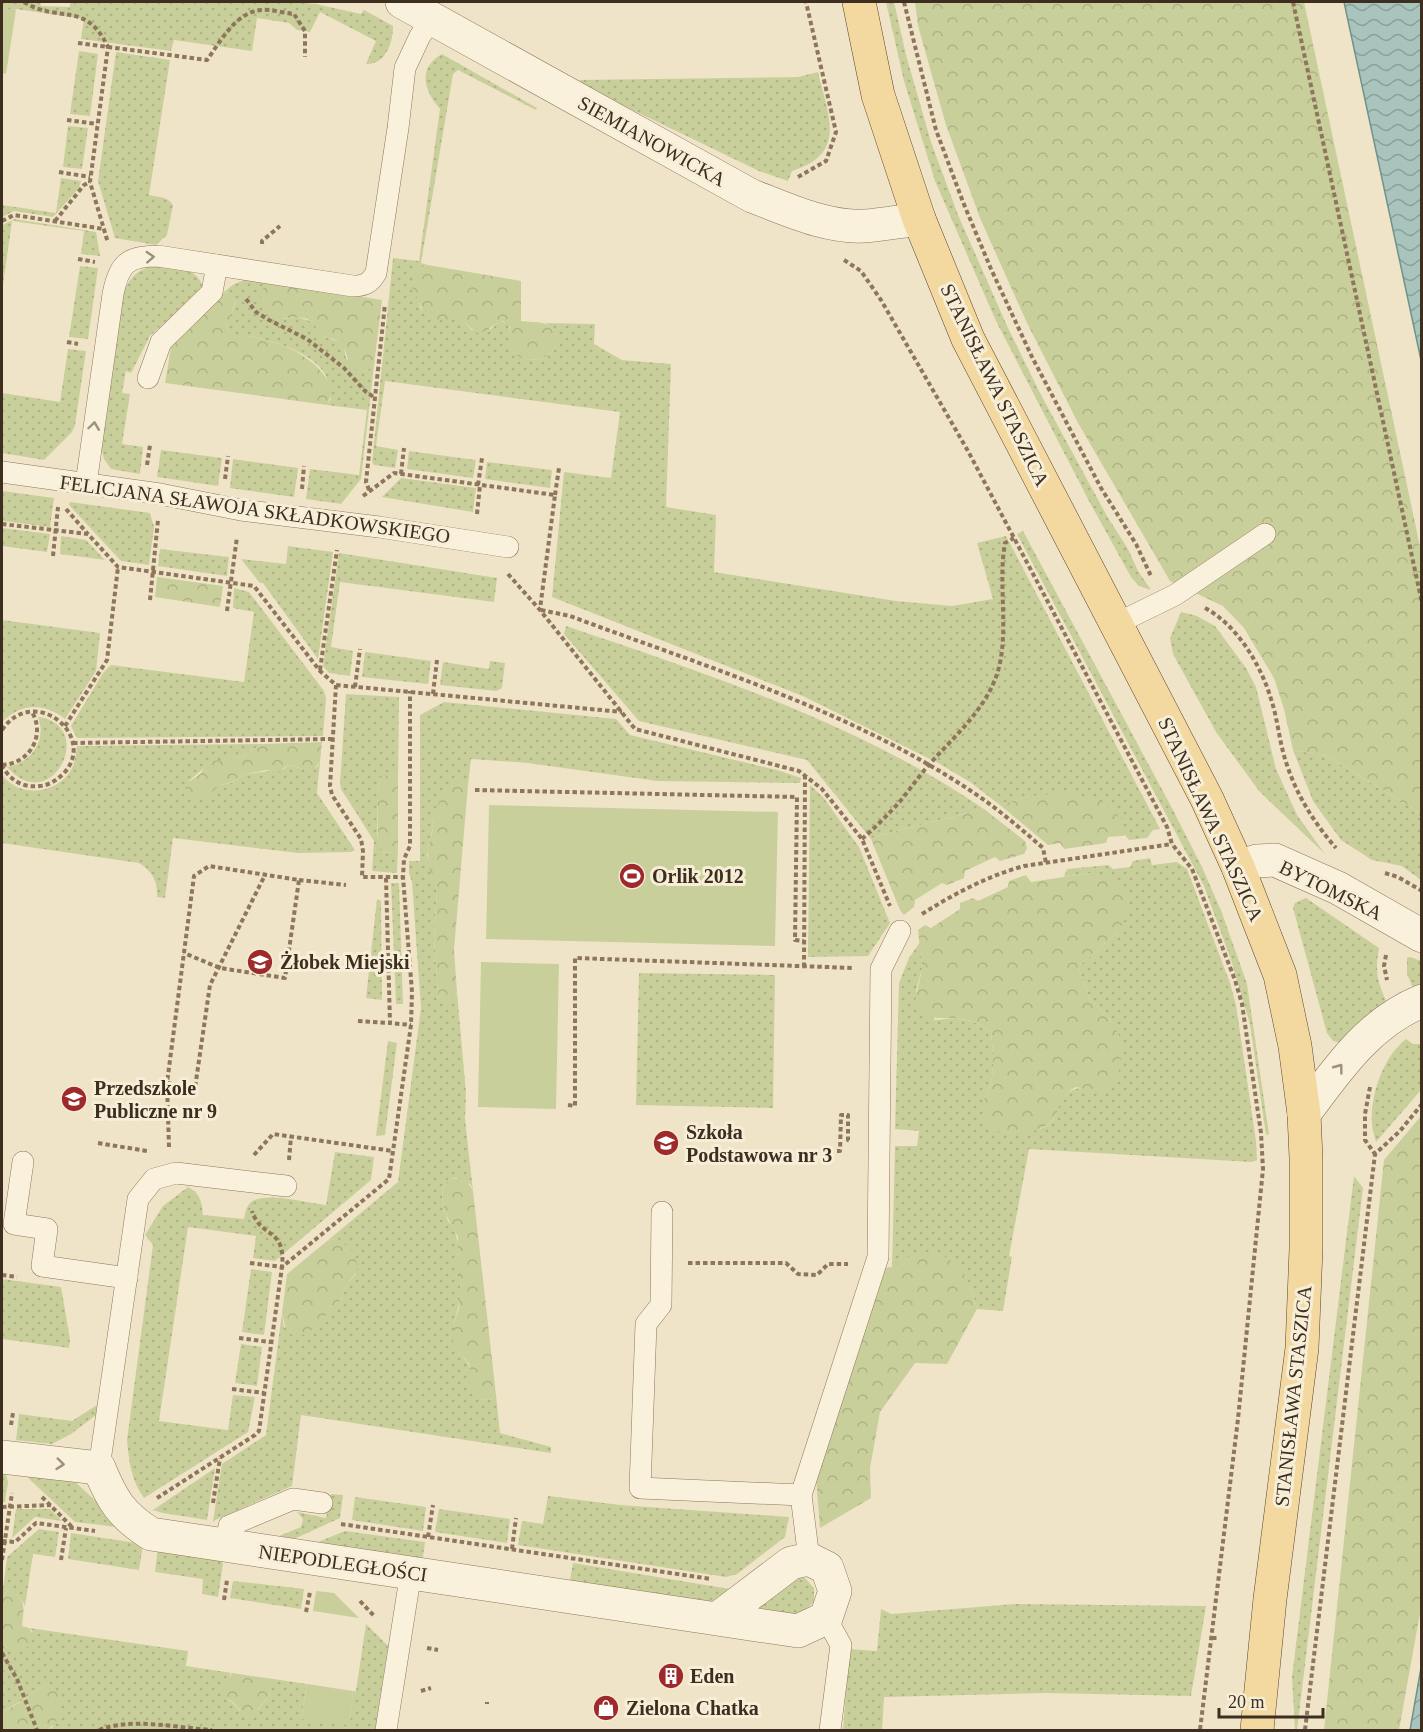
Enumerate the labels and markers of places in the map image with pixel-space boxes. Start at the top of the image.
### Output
sports icon: Orlik 2012 [617,861,647,891]
place label: Orlik 2012 [652,865,744,887]
school or university icon: Żłobek Miejski [245,947,275,977]
place label: Żłobek Miejski [280,950,410,974]
place label: Przedszkole Publiczne nr 9 [94,1077,217,1122]
school or university icon: Przedszkole Publiczne nr 9 [59,1084,89,1114]
place label: Szkoła Podstawowa nr 3 [686,1121,832,1166]
school or university icon: Szkoła Podstawowa nr 3 [651,1128,681,1158]
building icon: Eden [656,1661,686,1691]
place label: Eden [690,1665,734,1687]
shop icon: Zielona Chatka [591,1693,621,1723]
place label: Zielona Chatka [626,1697,759,1719]

